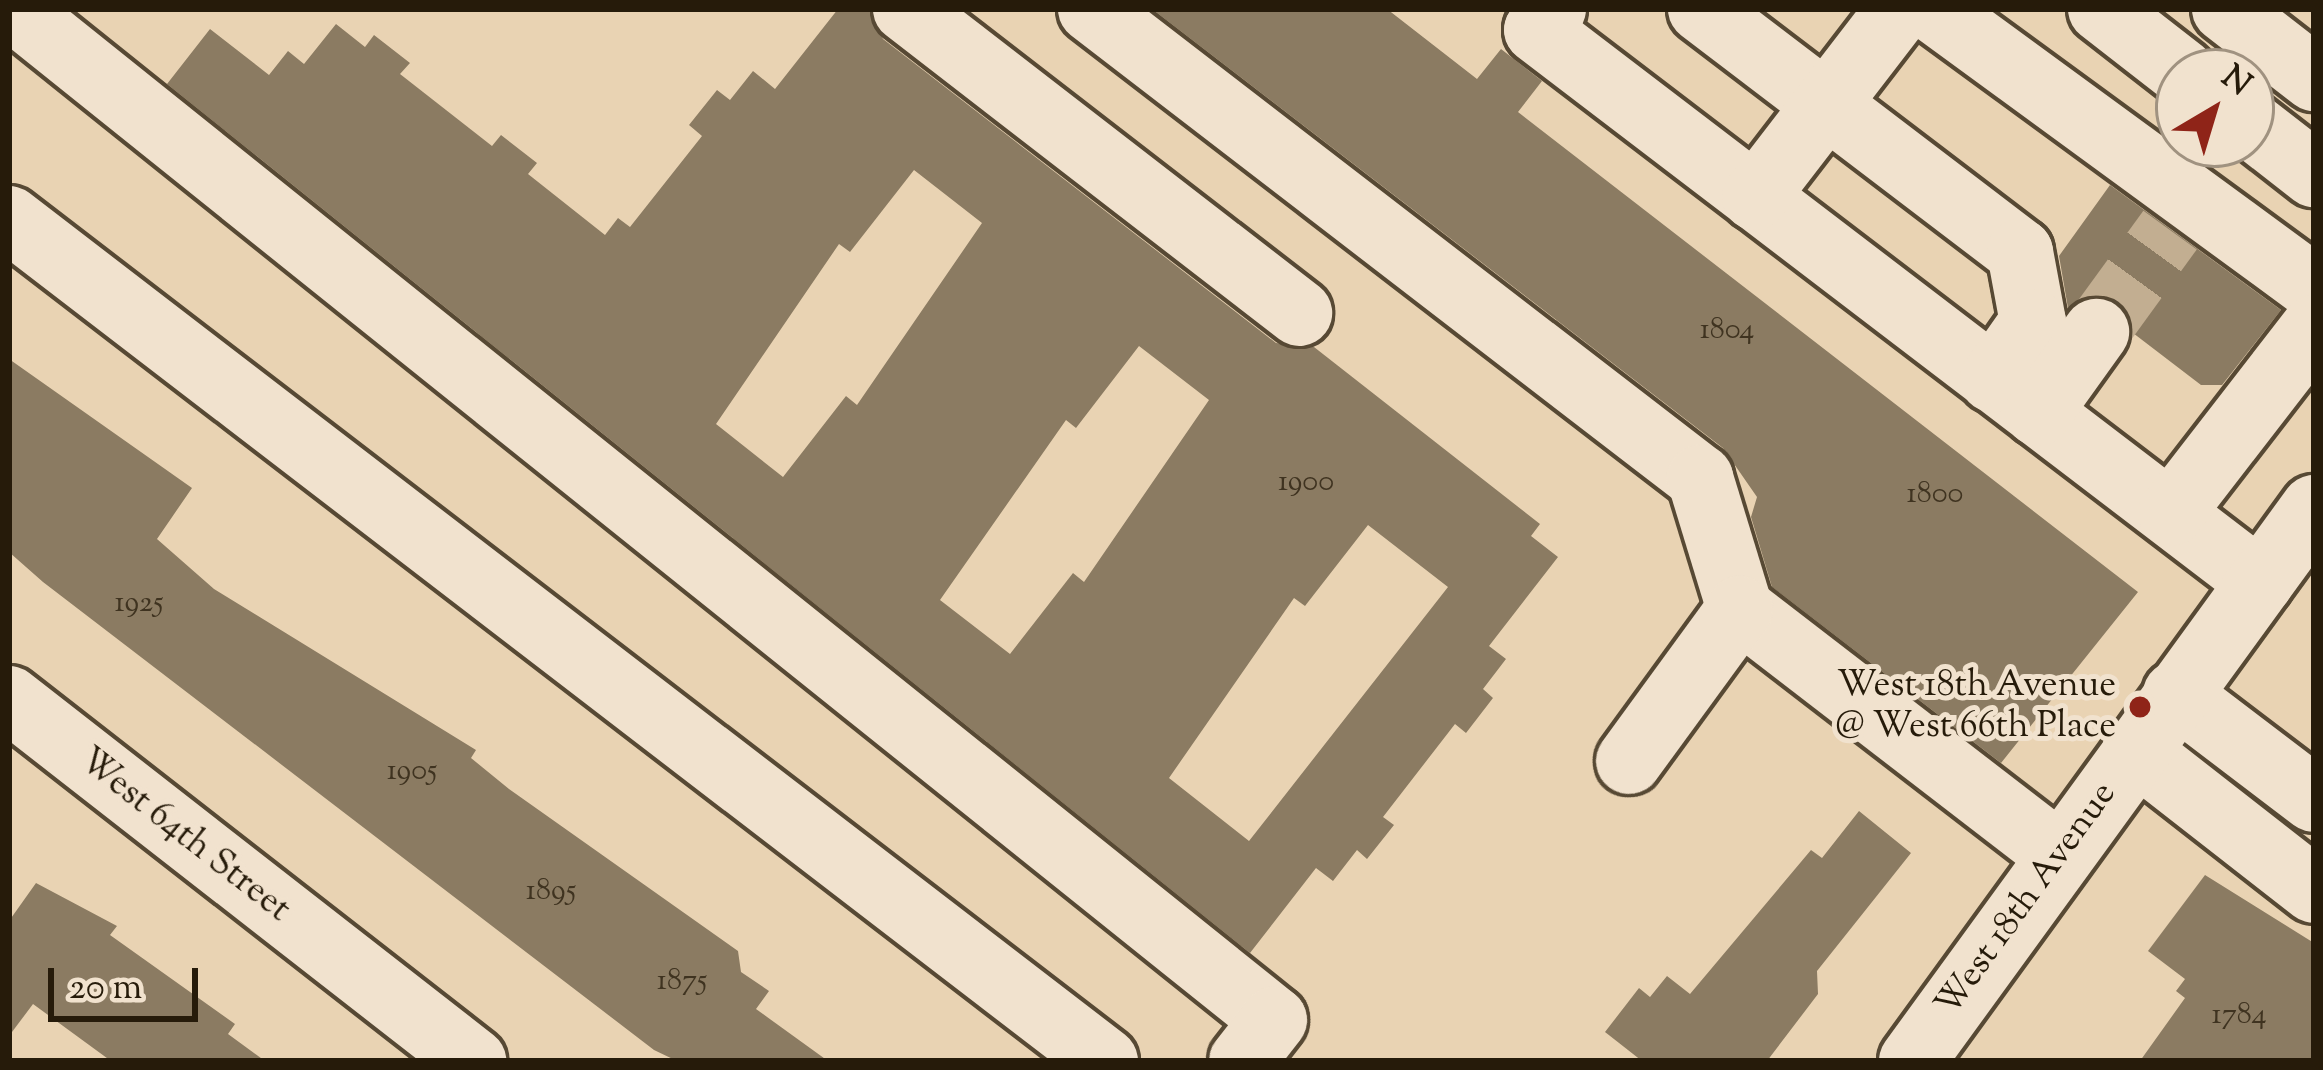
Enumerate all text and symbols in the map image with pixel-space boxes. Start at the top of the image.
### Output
north arrow [2155,48,2275,168]
text: N [2210,55,2260,109]
house number: 1804 [1700,313,1754,349]
house number: 1900 [1278,465,1334,501]
house number: 1800 [1907,477,1963,513]
house number: 1925 [115,586,163,622]
place label: West 18th Avenue @ West 66th Place [1835,664,2116,749]
marker: West 18th Avenue @ West 66th Place [2127,694,2153,720]
street label: West 64th Street [70,740,298,932]
house number: 1905 [387,754,437,790]
street label: West 18th Avenue [1928,774,2126,1026]
house number: 1895 [526,874,576,910]
scale bar [54,944,204,1018]
text: 20 m [69,963,142,1015]
house number: 1875 [657,964,707,1000]
house number: 1784 [2211,998,2267,1034]

